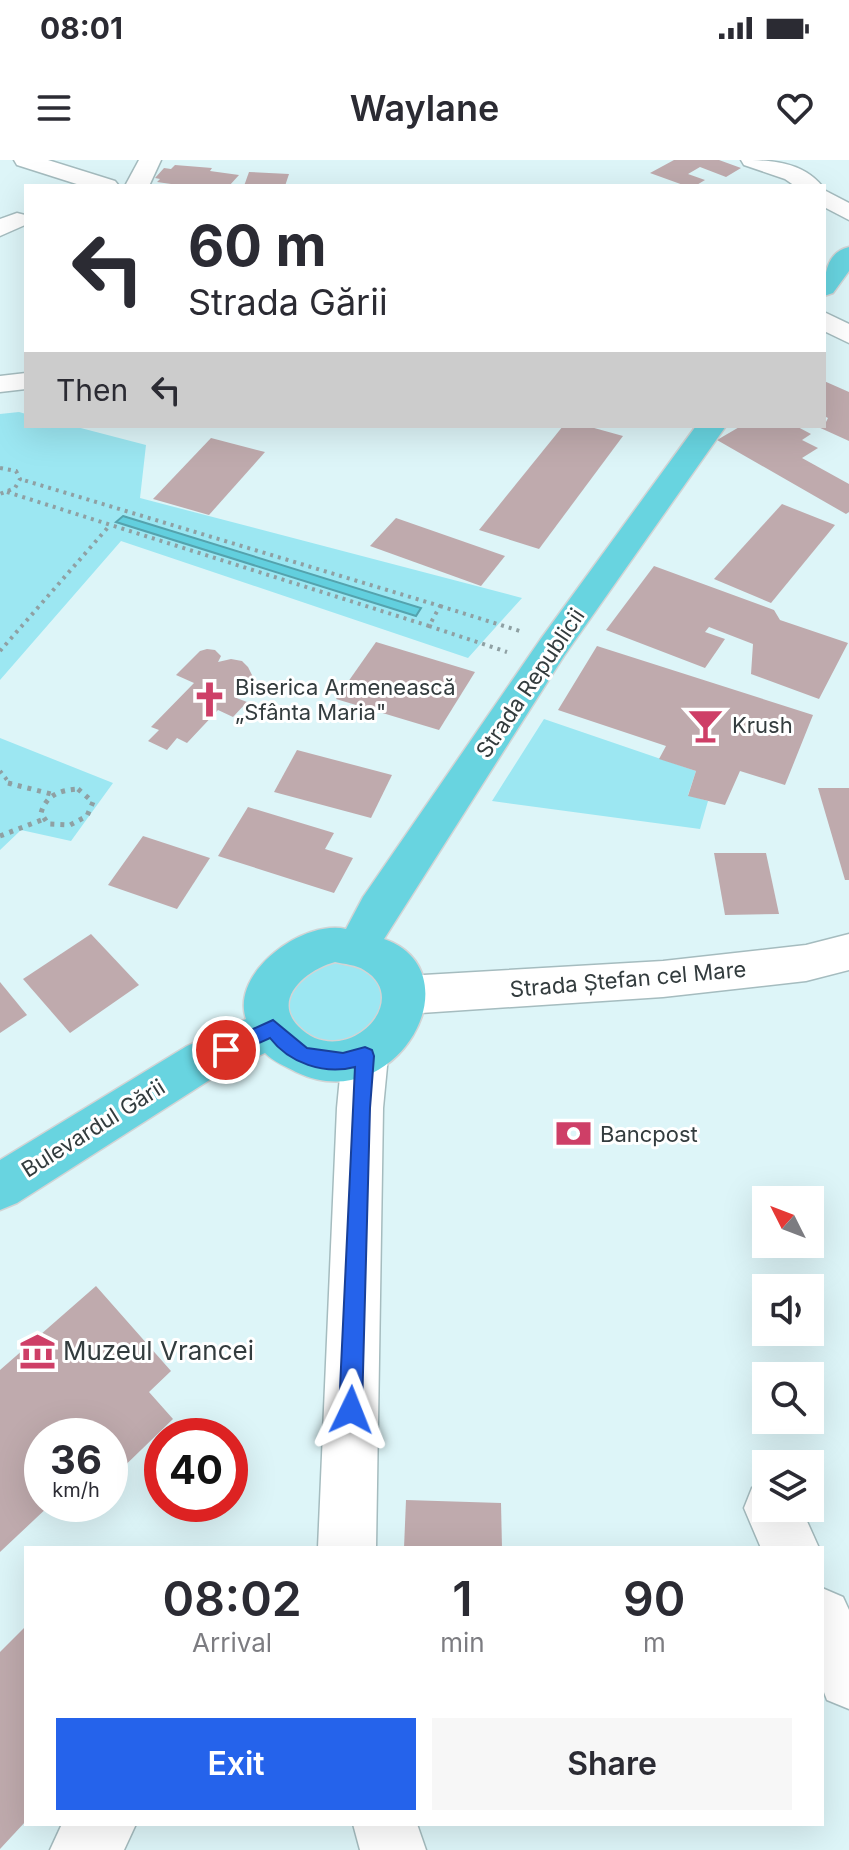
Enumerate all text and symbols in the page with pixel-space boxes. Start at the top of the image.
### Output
text: 08:01 [40,10,123,46]
icon: menu [32,86,76,130]
text: Waylane [350,86,499,130]
icon: heart [773,86,817,130]
text: 60 m [188,212,327,280]
icon: left [56,216,160,320]
text: Strada Gării [188,280,388,324]
icon: left [144,368,188,412]
text: Then [56,372,128,408]
street label: Strada Republicii [470,603,590,763]
place label: Biserica Armenească „Sfânta Maria" [235,674,455,725]
church icon: Biserica Armenească „Sfânta Maria" [190,681,228,719]
bar icon: Krush [687,706,725,744]
place label: Krush [732,712,793,738]
street label: Strada Ștefan cel Mare [509,956,747,1003]
pin [192,1016,260,1084]
icon: arrive [204,1028,248,1072]
street label: Bulevardul Gării [17,1074,169,1182]
bank icon: Bancpost [555,1115,593,1153]
place label: Bancpost [600,1121,698,1147]
north arrow [752,1186,824,1258]
map controls [752,1186,824,1522]
button: sound [752,1274,824,1346]
museum icon: Muzeul Vrancei [18,1332,56,1370]
place label: Muzeul Vrancei [63,1335,254,1366]
button: search [752,1362,824,1434]
position arrow [309,1368,393,1452]
speed limit sign: 40 [144,1418,248,1522]
text: 36 [50,1435,102,1484]
button: layers [752,1450,824,1522]
text: km/h [52,1478,100,1502]
text: 08:02 [162,1569,302,1628]
text: 1 [452,1569,473,1628]
text: 90 [623,1569,685,1628]
text: Arrival [192,1627,272,1658]
text: min [440,1627,485,1658]
text: m [643,1627,666,1658]
button: Exit [56,1718,416,1810]
button: Share [432,1718,792,1810]

